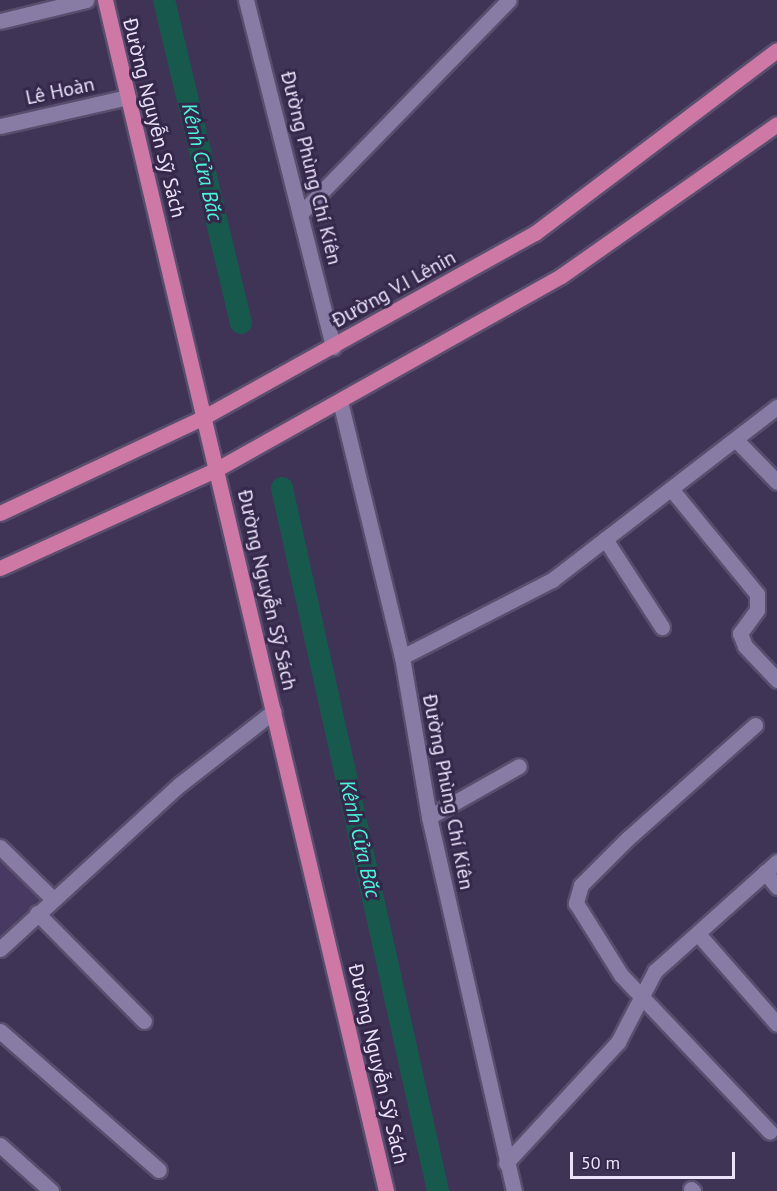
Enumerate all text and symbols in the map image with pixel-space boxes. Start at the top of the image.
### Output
street label: Đường Nguyễn Sỹ Sách [118,16,190,220]
street label: Đường Phùng Chí Kiên [275,69,347,267]
street label: Lê Hoàn [23,72,97,110]
water label: Kênh Cửa Bắc [176,101,228,223]
street label: Đường V.I Lênin [328,245,460,333]
street label: Đường Nguyễn Sỹ Sách [232,488,302,692]
street label: Đường Phùng Chí Kiên [417,692,479,892]
water label: Kênh Cửa Bắc [334,778,386,900]
street label: Đường Nguyễn Sỹ Sách [343,962,413,1166]
scale bar [573,1140,738,1178]
text: 50 m [581,1151,620,1174]

